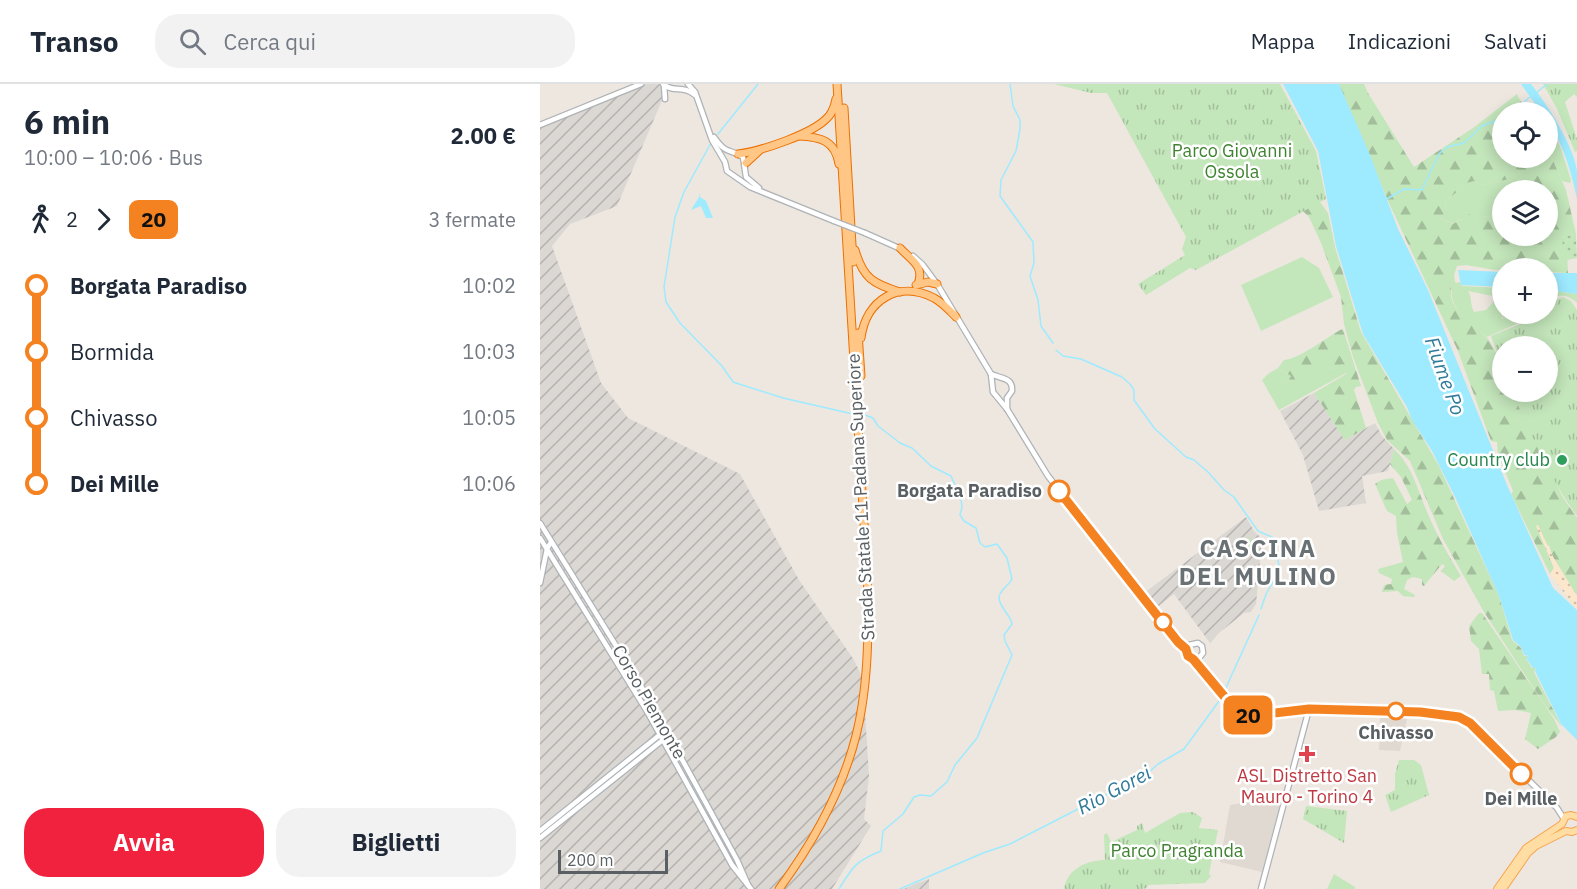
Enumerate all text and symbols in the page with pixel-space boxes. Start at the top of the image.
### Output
search box [155,14,575,68]
text: Transo [30,23,119,60]
icon: search [176,25,209,58]
text: Cerca qui [224,27,316,56]
text: Mappa [1251,27,1315,55]
text: Indicazioni [1348,27,1451,55]
text: Salvati [1484,27,1547,55]
text: 6 min [24,100,110,143]
map controls [1492,102,1558,402]
button: locate [1492,102,1558,168]
text: 2.00 € [451,121,516,150]
park label: Parco Giovanni Ossola [1172,139,1292,183]
text: 10:00 – 10:06 · Bus [24,144,203,171]
button: layers [1492,180,1558,246]
icon: walk [24,203,57,236]
icon: forward [87,203,120,236]
text: 20 [141,205,166,233]
text: 2 [66,206,78,233]
text: 3 fermate [429,206,516,233]
button: + [1492,258,1558,324]
text: Borgata Paradiso [70,271,247,300]
text: 10:02 [462,272,516,299]
water label: Fiume Po [1419,333,1472,419]
button: − [1492,336,1558,402]
text: Bormida [70,337,154,366]
text: 10:03 [462,338,516,365]
street label: Strada Statale 11 Padana Superiore [841,353,880,641]
text: Chivasso [70,403,158,432]
text: 10:05 [462,404,516,431]
place label: Country club [1447,448,1550,471]
marker: Country club [1555,453,1569,467]
text: Dei Mille [70,469,159,498]
text: 10:06 [462,470,516,497]
place label: Borgata Paradiso [897,479,1042,502]
marker: Borgata Paradiso [1048,480,1070,502]
district label: CASCINA DEL MULINO [1179,532,1337,592]
unlabelled marker [1154,613,1172,631]
street label: Corso Piemonte [607,640,692,763]
line badge: 20 [1221,696,1275,734]
text: 20 [1235,701,1261,729]
marker: Chivasso [1387,702,1405,720]
place label: Chivasso [1358,721,1434,744]
marker: ASL Distretto San Mauro - Torino 4 [1298,745,1316,763]
water label: Rio Gorei [1072,758,1156,820]
marker: Dei Mille [1510,763,1532,785]
place label: ASL Distretto San Mauro - Torino 4 [1237,764,1377,808]
place label: Dei Mille [1485,787,1557,810]
button: Avvia [24,808,264,877]
button: Biglietti [276,808,516,877]
park label: Parco Pragranda [1111,839,1244,862]
scale bar [558,847,668,874]
text: 200 m [567,850,614,870]

